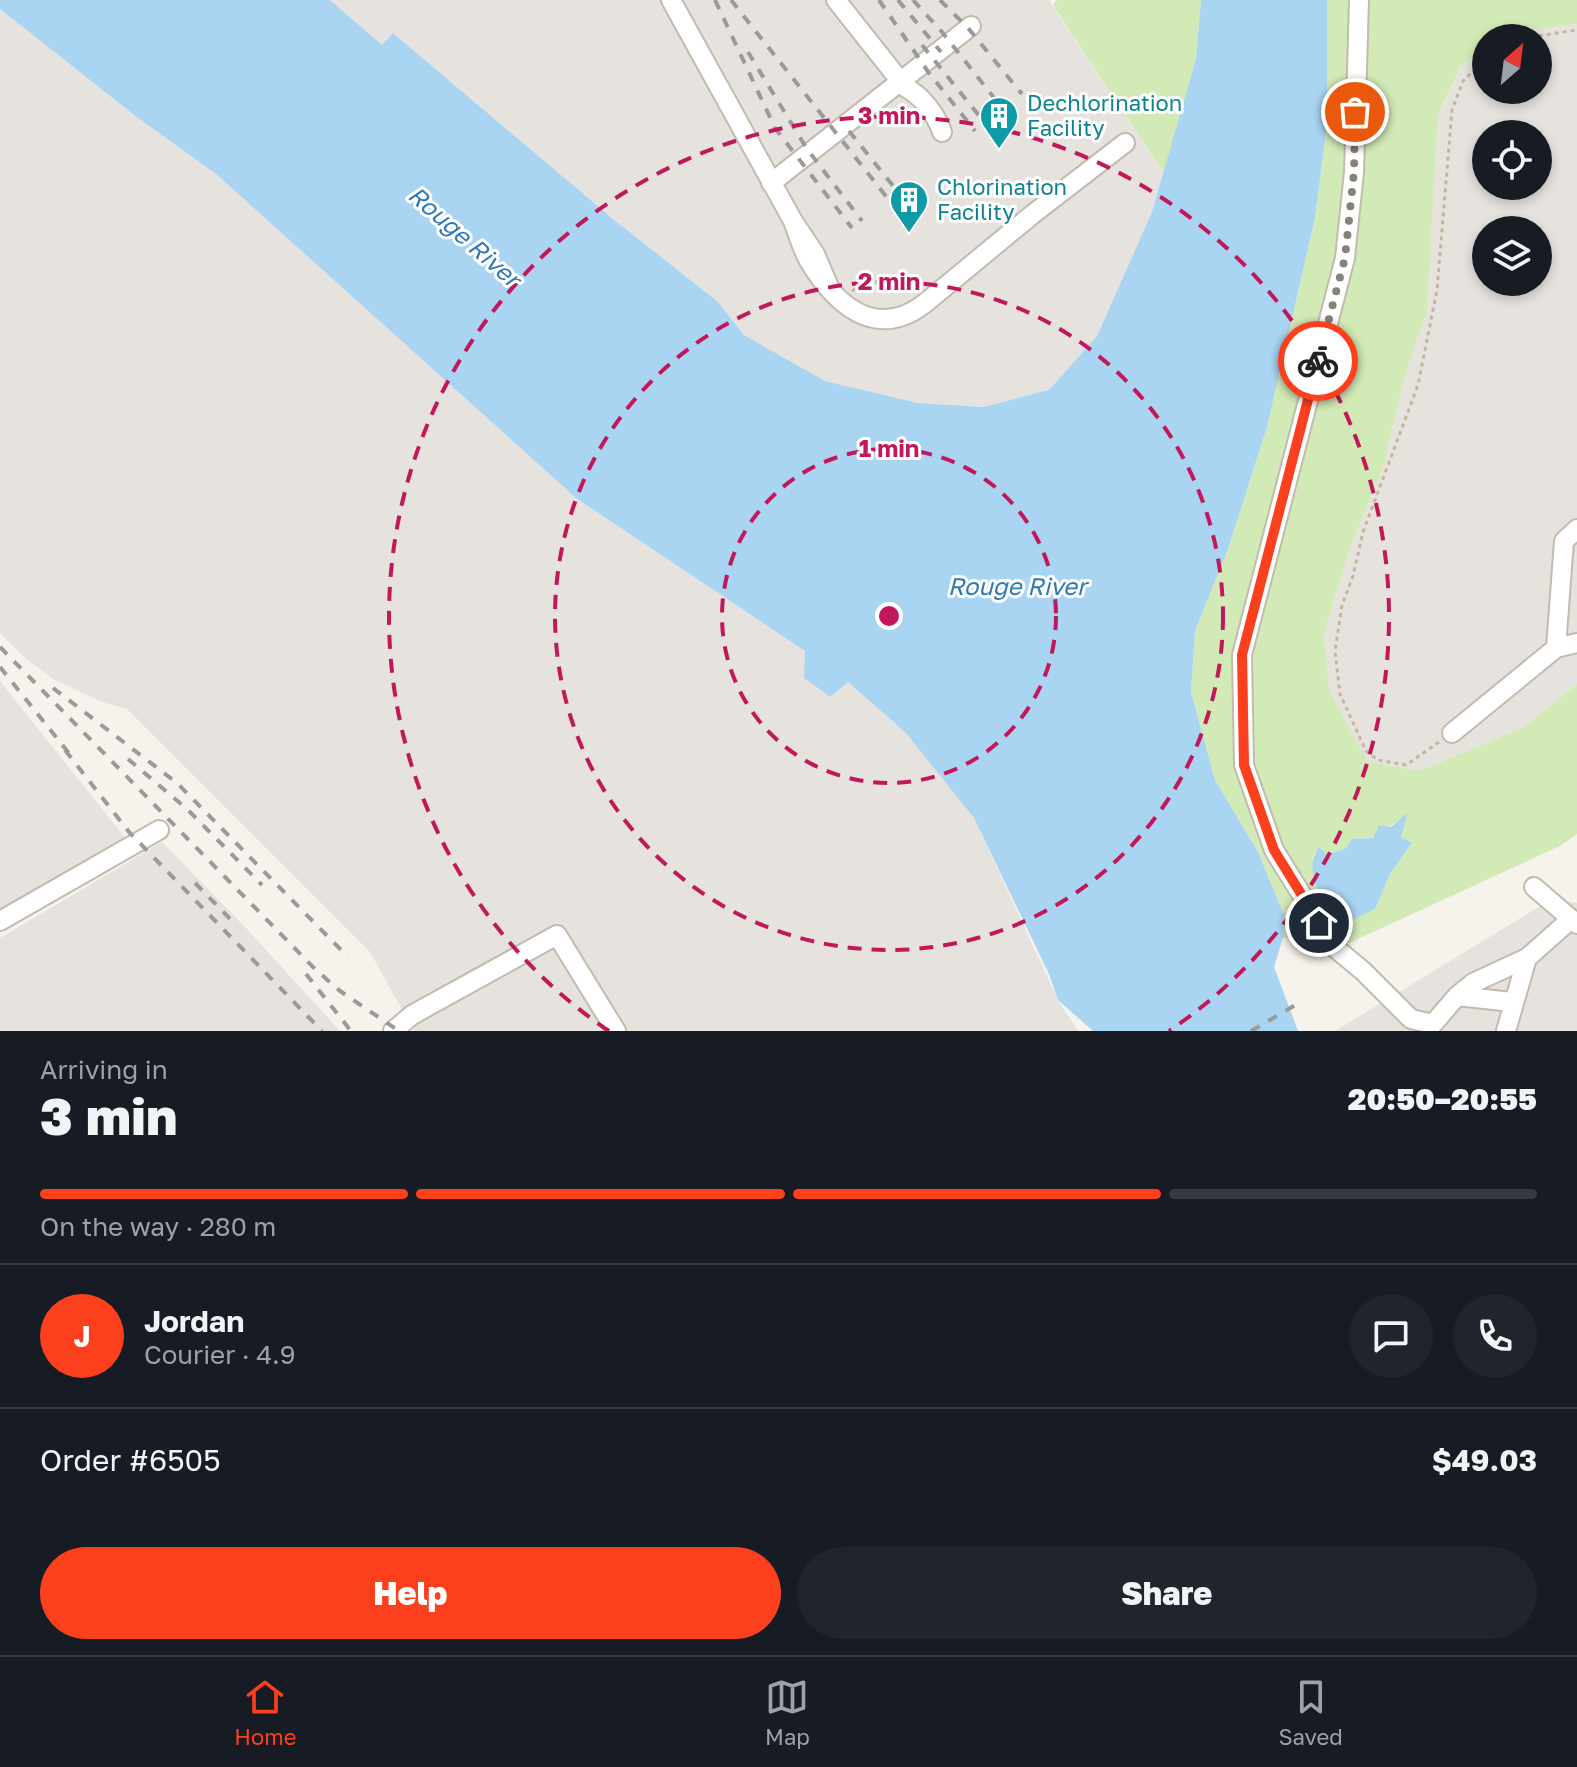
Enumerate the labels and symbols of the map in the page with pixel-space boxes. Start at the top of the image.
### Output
north arrow [1472,24,1552,104]
pin [1321,78,1389,146]
place label: Dechlorination Facility [1027,89,1182,141]
building icon: Dechlorination Facility [978,95,1020,150]
text: 3 min [858,100,920,129]
place label: Chlorination Facility [937,173,1067,225]
water label: Rouge River [402,179,530,295]
building icon: Chlorination Facility [888,179,930,234]
text: 2 min [858,266,920,295]
courier [1278,321,1358,401]
text: 1 min [859,433,919,462]
water label: Rouge River [948,571,1090,601]
centre of rings [875,602,903,630]
pin [1285,889,1353,957]

